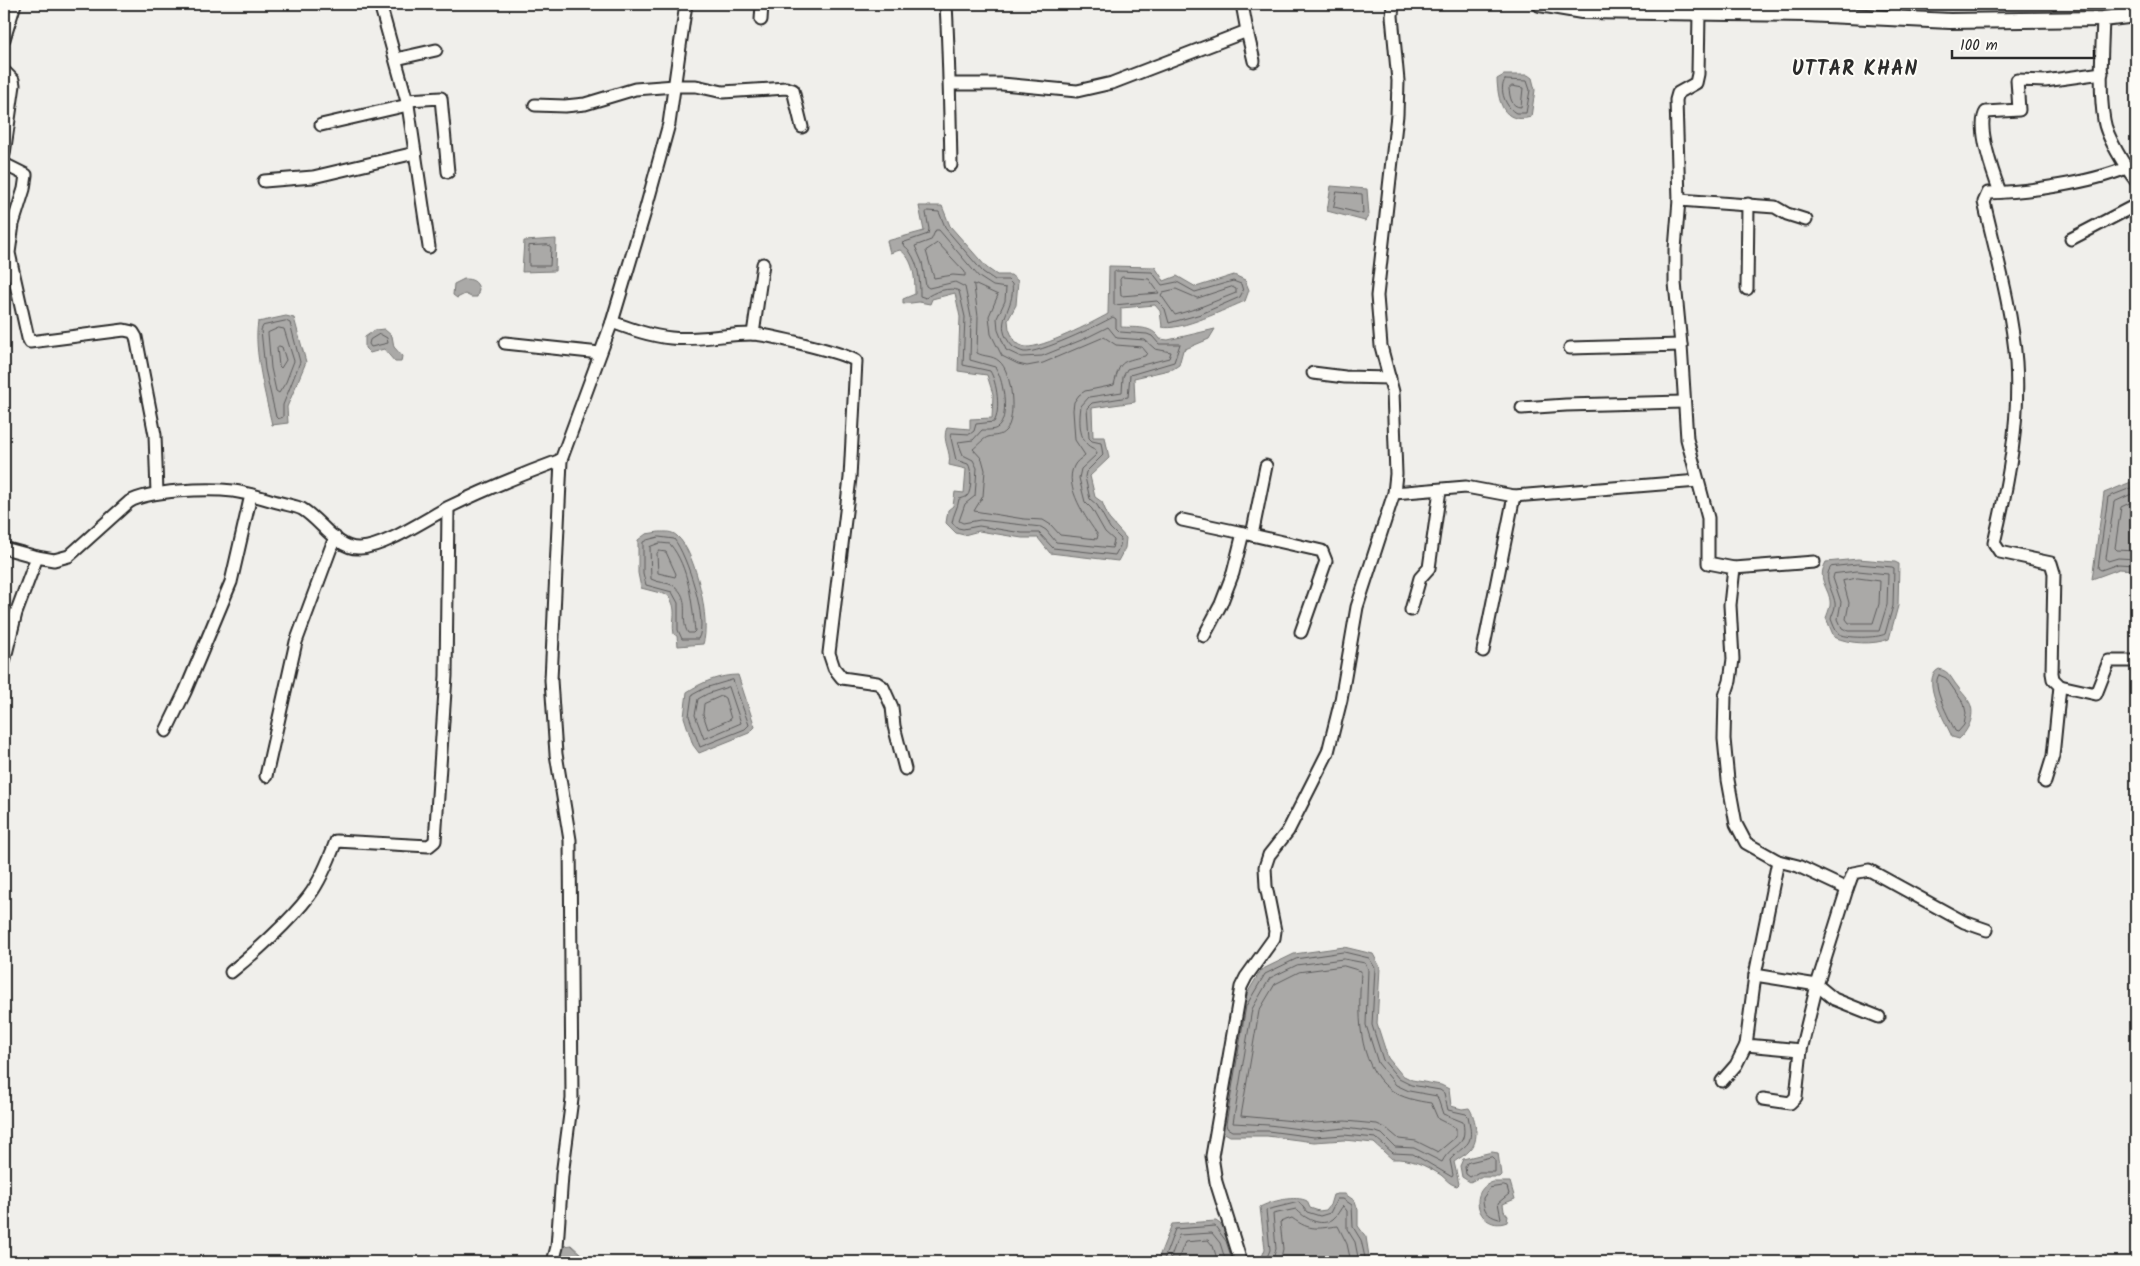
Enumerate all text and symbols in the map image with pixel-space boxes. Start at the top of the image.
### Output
scale bar [1952,28,2095,60]
text: 100 m [1960,34,1998,58]
district label: UTTAR KHAN [1792,54,1918,86]

